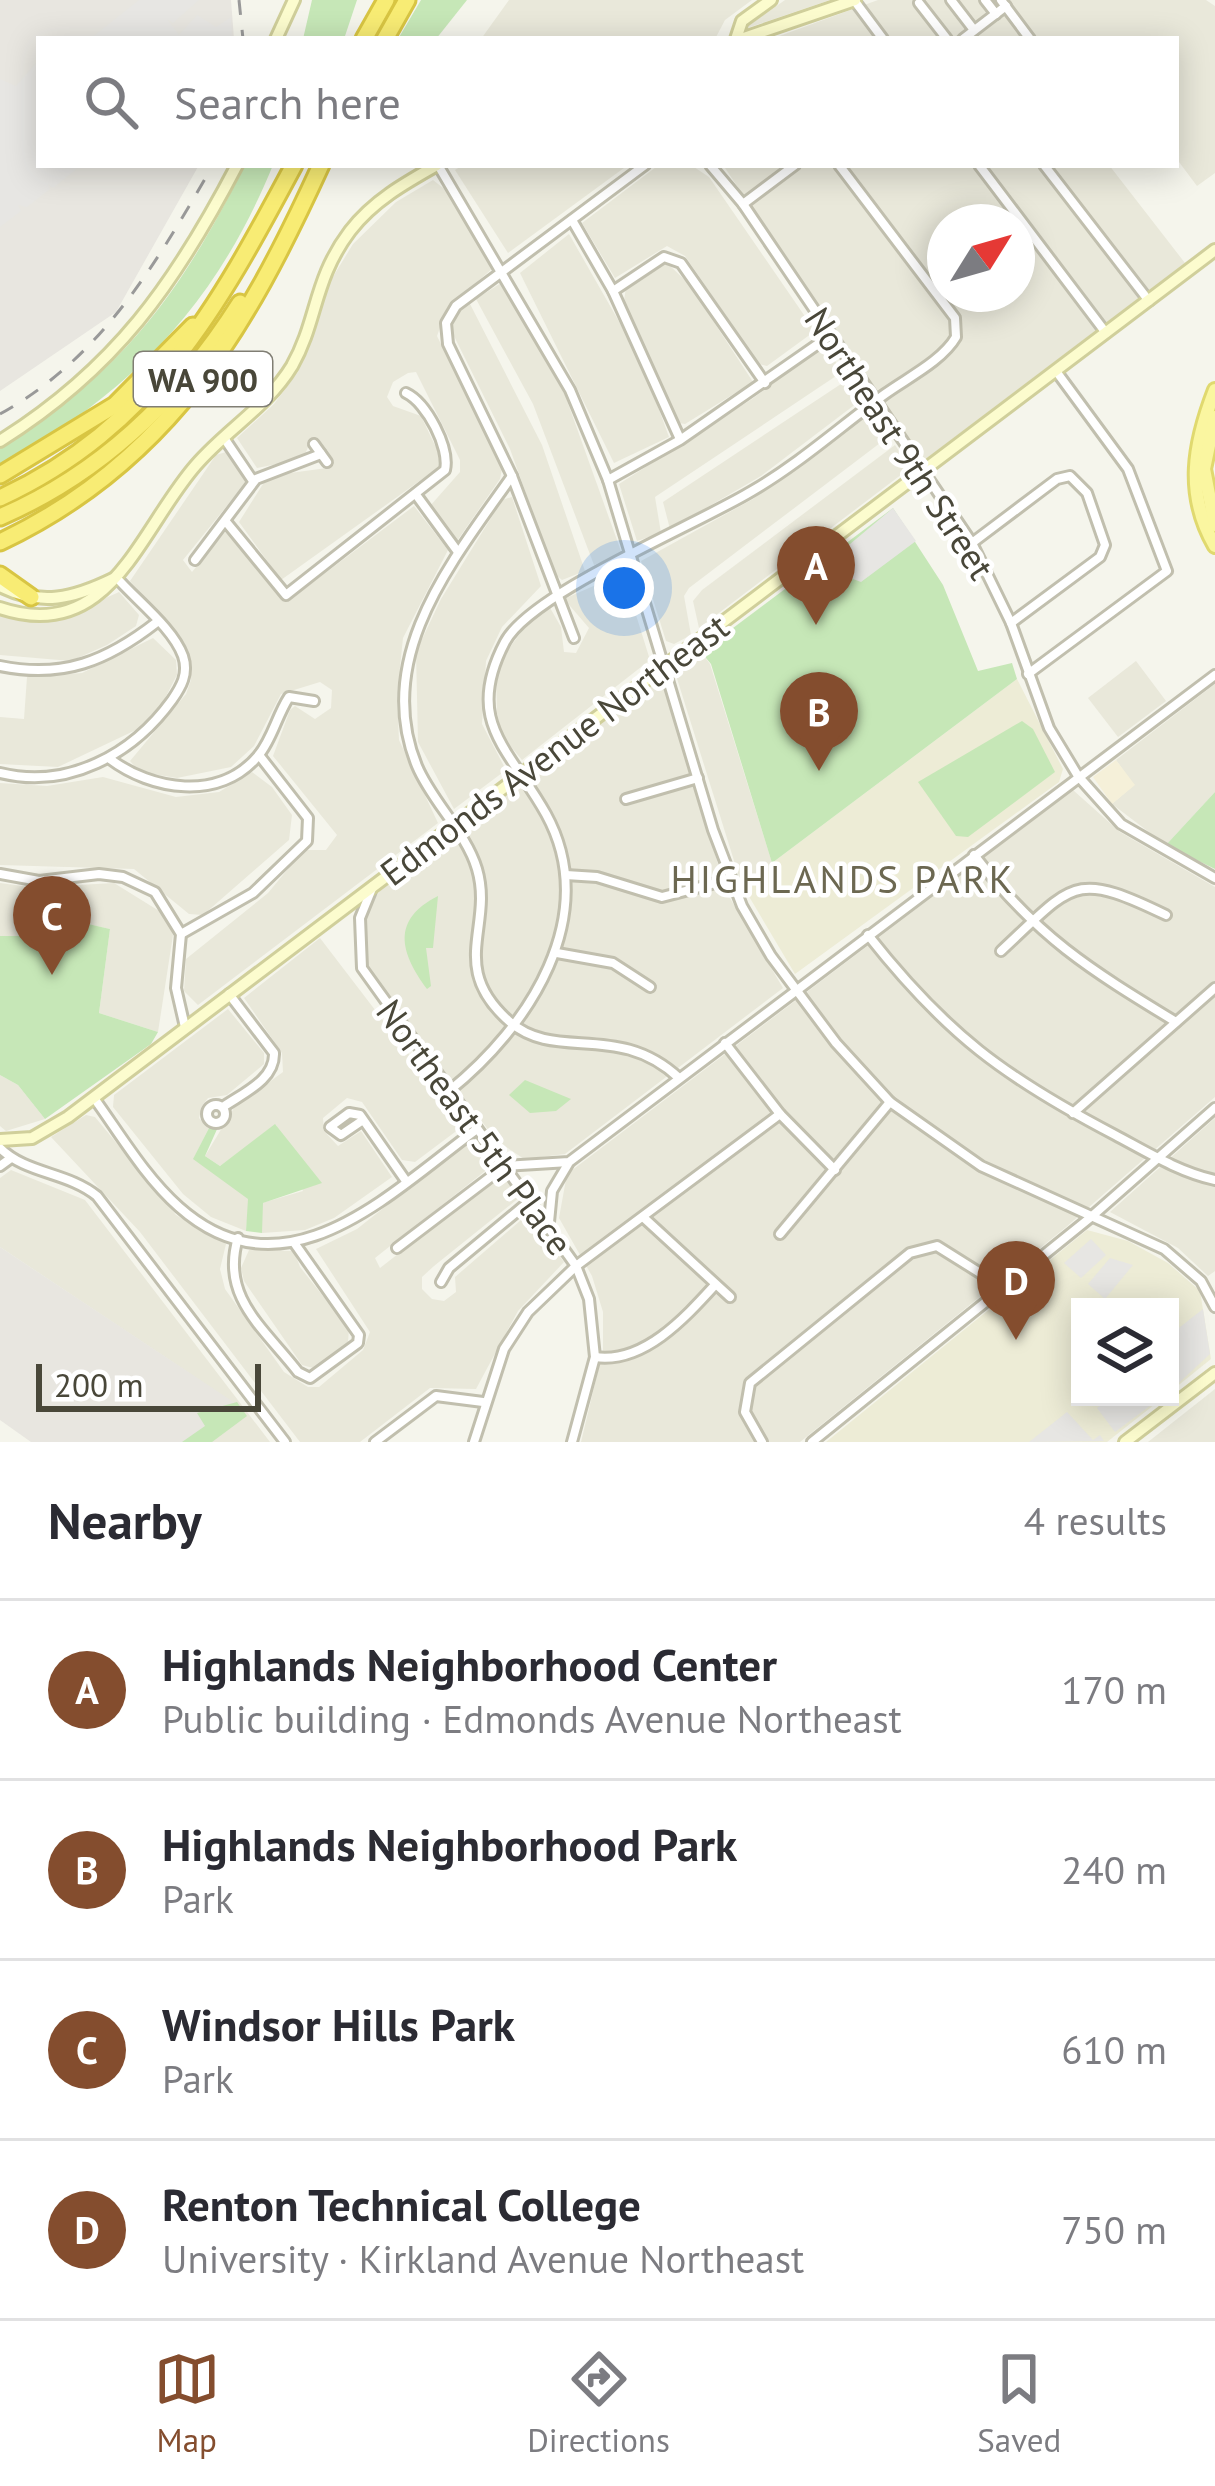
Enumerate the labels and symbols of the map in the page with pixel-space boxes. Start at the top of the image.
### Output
north arrow [927,204,1035,312]
street label: Northeast 9th Street [795,298,1005,588]
road number: WA 900 [134,352,272,406]
pin: A [777,526,855,625]
your location [594,558,654,618]
street label: Edmonds Avenue Northeast [370,603,738,895]
pin: B [780,672,858,771]
district label: HIGHLANDS PARK [671,853,1015,904]
pin: C [13,876,91,975]
street label: Northeast 5th Place [366,990,584,1264]
pin: D [977,1241,1055,1340]
scale bar [36,1358,261,1411]

